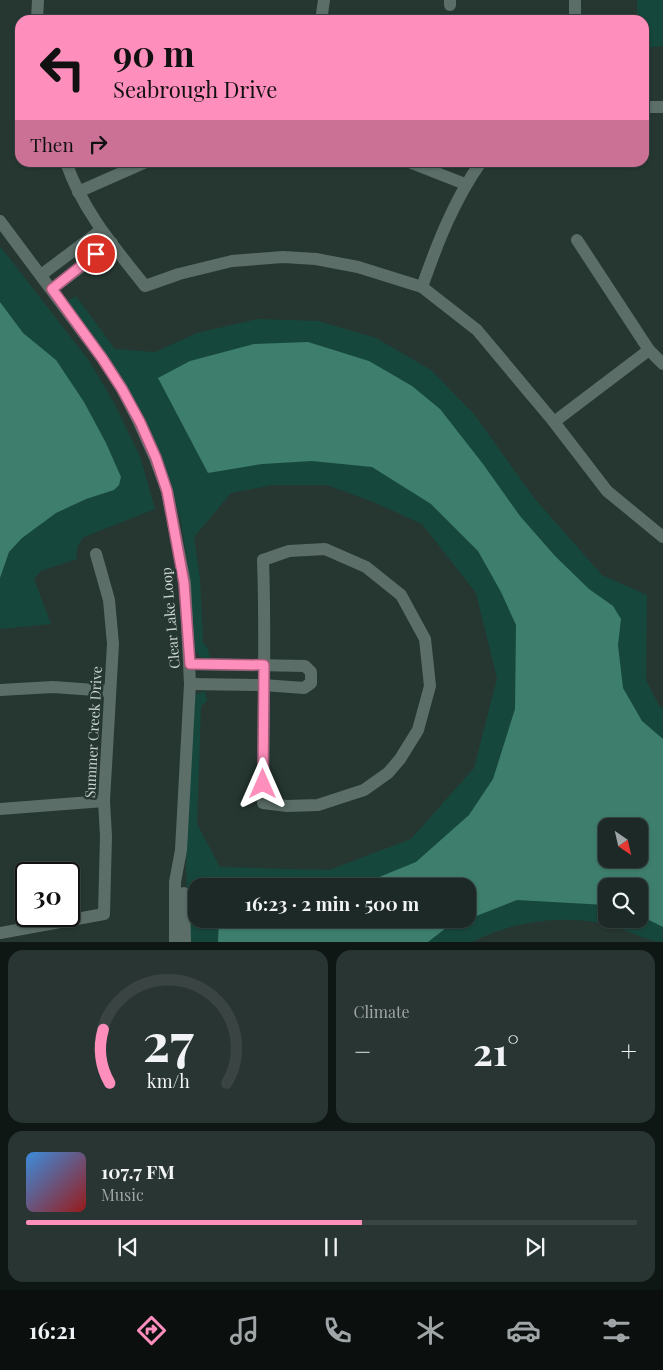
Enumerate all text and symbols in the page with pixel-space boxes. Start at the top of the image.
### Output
text: 90 m [113,29,195,76]
icon: left [30,35,95,100]
text: Seabrough Drive [113,74,277,104]
icon: right [84,130,112,158]
text: Then [30,131,74,157]
pin [75,233,117,275]
icon: arrive [82,240,110,268]
street label: Clear Lake Loop [156,566,184,670]
street label: Summer Creek Drive [80,666,106,798]
position arrow [236,757,288,809]
north arrow [598,818,648,868]
map controls [598,818,648,928]
speed limit sign: 30 [15,862,80,927]
button: search [598,878,648,928]
text: 16:23 · 2 min · 500 m [245,890,419,916]
text: Climate [354,1001,410,1022]
text: 27 [142,1006,194,1075]
text: 21° [473,1025,519,1076]
text: − [354,1032,372,1069]
text: + [621,1032,637,1069]
text: km/h [146,1069,190,1092]
text: 107.7 FM [101,1158,175,1184]
text: Music [101,1184,144,1205]
icon: previous [114,1233,142,1261]
icon: pause [317,1233,345,1261]
icon: next [521,1233,549,1261]
icon: directions [134,1313,169,1348]
icon: music [227,1313,262,1348]
icon: phone [320,1313,355,1348]
icon: climate [413,1313,448,1348]
icon: car [506,1313,541,1348]
icon: filters [599,1313,634,1348]
text: 16:21 [29,1315,76,1345]

